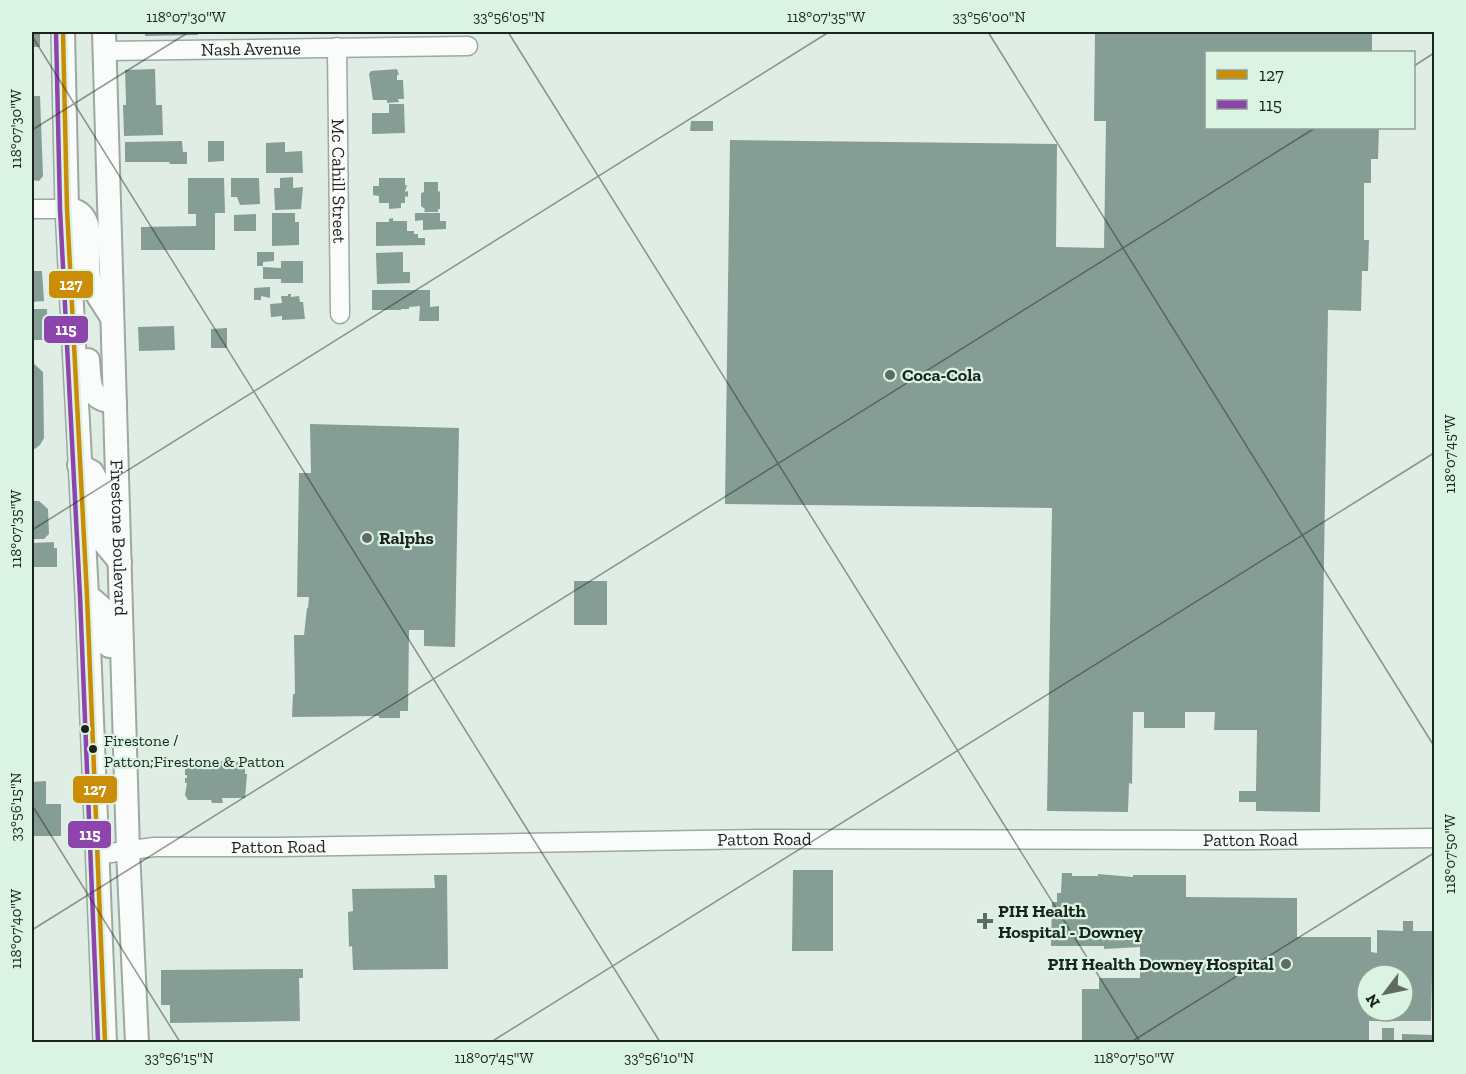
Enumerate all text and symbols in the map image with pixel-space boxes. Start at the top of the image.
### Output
text: 118°07'30"W [146,8,226,26]
text: 33°56'05"N [473,8,545,26]
text: 118°07'35"W [787,8,865,26]
text: 33°56'00"N [952,8,1026,26]
street label: Nash Avenue [201,37,301,61]
legend [1205,51,1415,129]
text: 127 [1259,64,1284,86]
text: 118°07'30"W [7,89,25,169]
text: 115 [1259,94,1282,116]
street label: Mc Cahill Street [327,119,350,244]
line badge: 127 [48,270,94,299]
text: 127 [60,275,83,294]
line badge: 115 [43,315,89,344]
text: 115 [55,320,77,339]
place label: Coca-Cola [902,364,981,386]
marker: Coca-Cola [883,368,897,382]
text: 118°07'45"W [1441,415,1459,493]
street label: Firestone Boulevard [106,459,132,616]
text: 118°07'35"W [7,490,25,568]
place label: Ralphs [379,527,434,549]
marker: Ralphs [360,531,374,545]
unlabelled marker [79,723,91,735]
place label: Firestone / Patton;Firestone & Patton [104,731,285,771]
marker: Firestone / Patton;Firestone & Patton [87,743,99,755]
text: 33°56'15"N [7,772,25,842]
line badge: 127 [72,775,118,804]
text: 127 [84,780,107,799]
text: 118°07'50"W [1441,814,1459,894]
line badge: 115 [67,820,112,849]
text: 115 [79,825,101,844]
street label: Patton Road [717,828,812,851]
street label: Patton Road [1203,828,1298,851]
street label: Patton Road [231,835,326,858]
text: 118°07'40"W [7,889,25,969]
place label: PIH Health Hospital - Downey [998,900,1143,943]
marker: PIH Health Hospital - Downey [976,912,994,930]
place label: PIH Health Downey Hospital [1048,953,1274,975]
marker: PIH Health Downey Hospital [1279,957,1293,971]
north arrow [1355,963,1415,1023]
text: N [1361,990,1384,1011]
text: 33°56'15"N [144,1049,214,1067]
text: 118°07'45"W [455,1049,533,1067]
text: 33°56'10"N [624,1049,694,1067]
text: 118°07'50"W [1094,1049,1174,1067]

